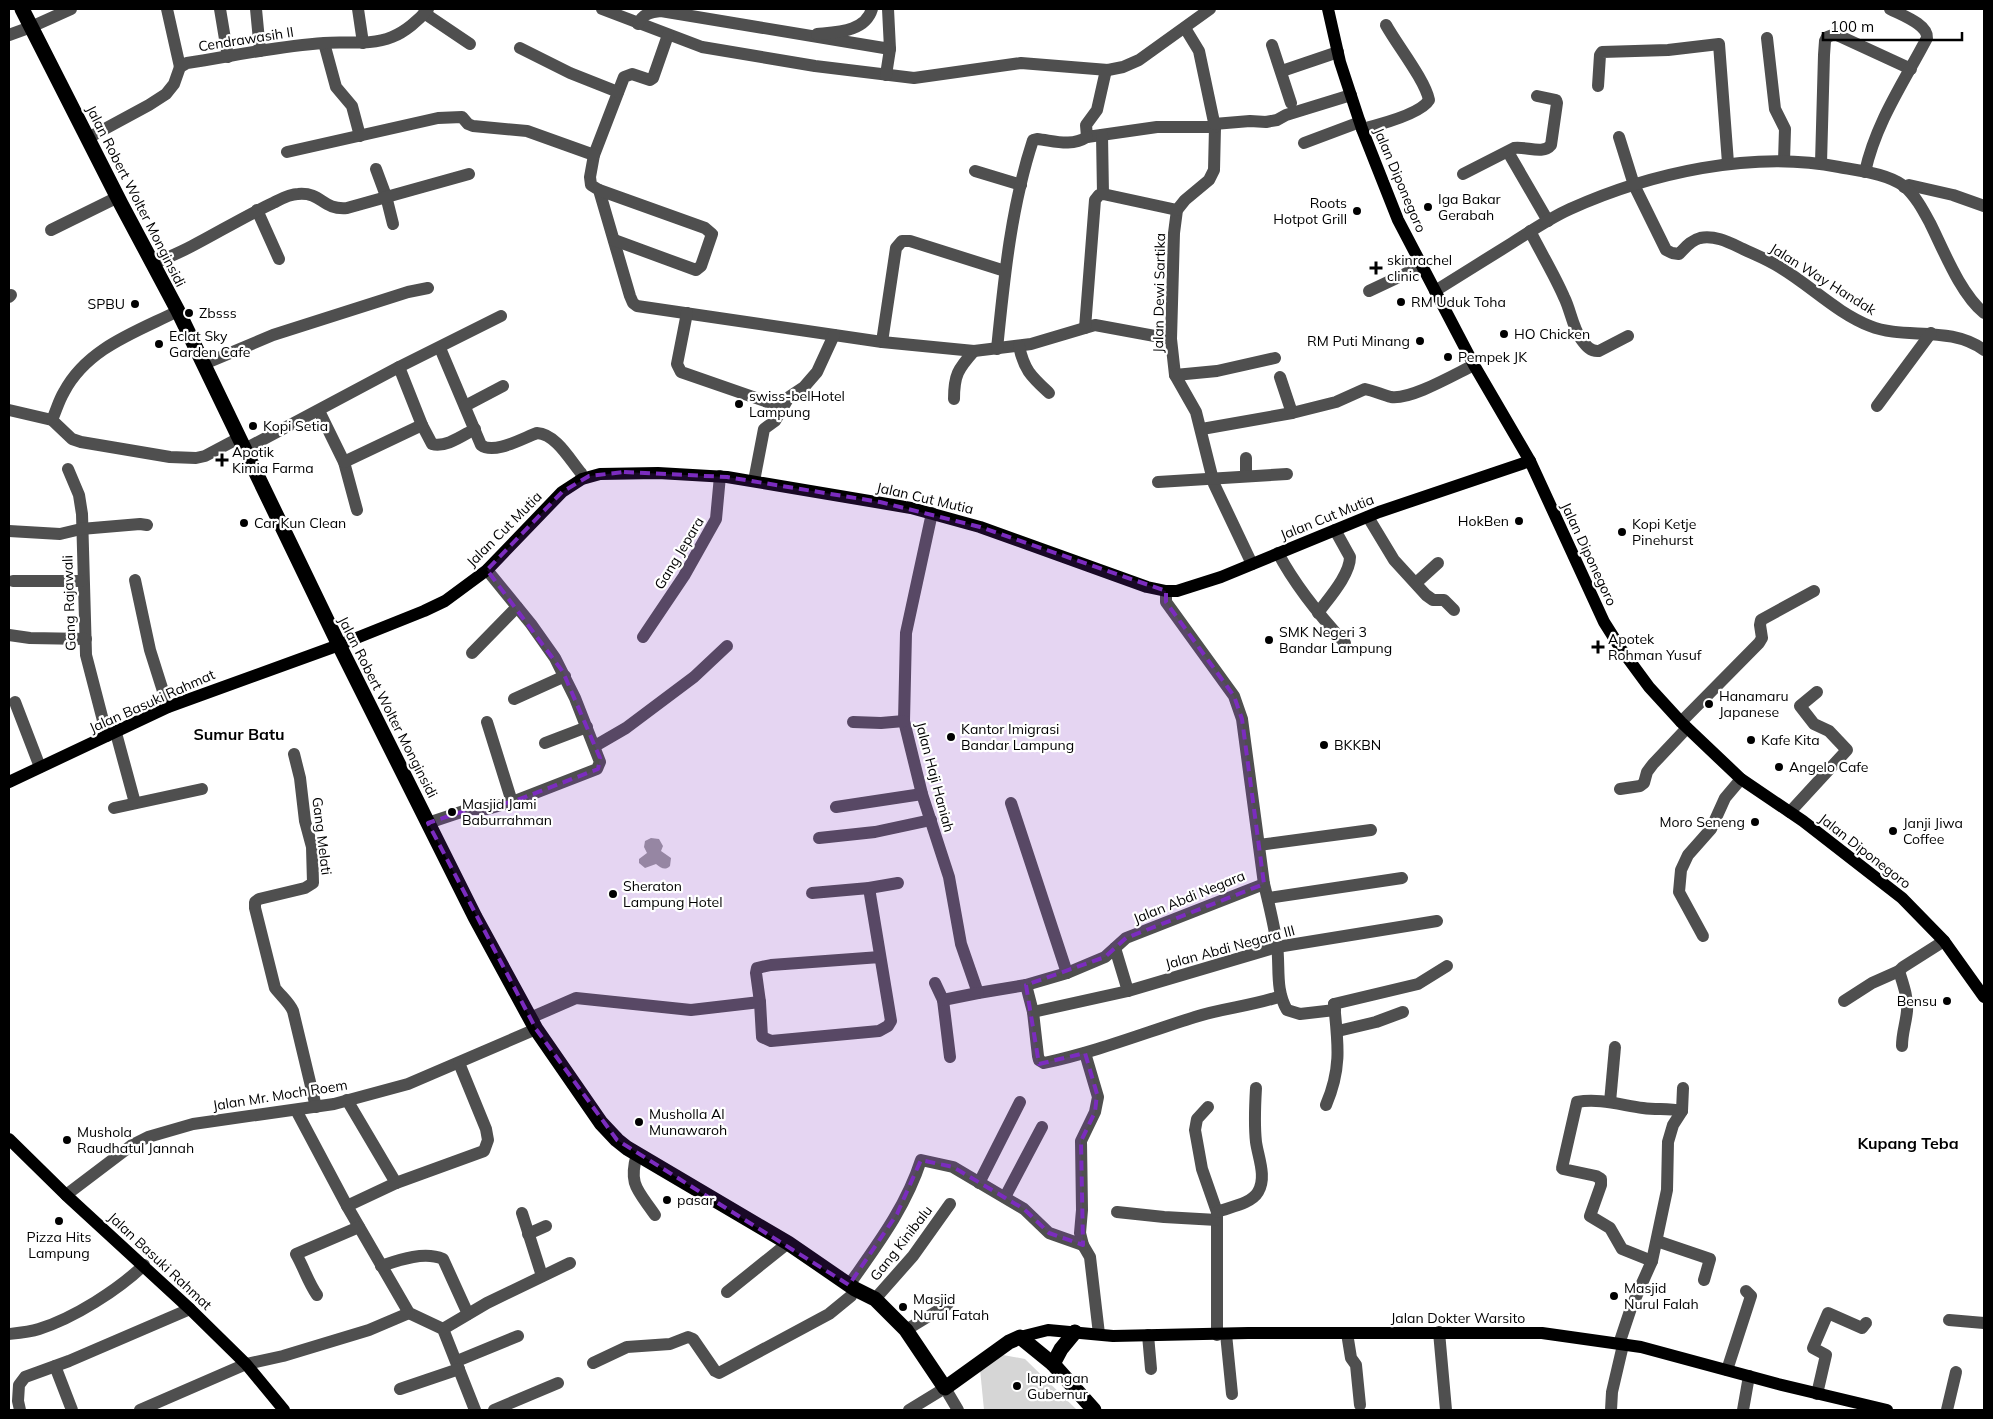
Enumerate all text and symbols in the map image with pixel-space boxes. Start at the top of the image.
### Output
scale bar [1823,10,1962,42]
text: 100 m [1830,17,1874,36]
street label: Cendrawasih II [197,23,295,55]
street label: Jalan Robert Wolter Monginsidi [82,102,190,290]
street label: Jalan Diponegoro [1370,125,1430,235]
place label: Iga Bakar Gerabah [1438,190,1502,224]
place label: Roots Hotpot Grill [1273,194,1347,228]
marker: Iga Bakar Gerabah [1422,201,1434,213]
marker: Roots Hotpot Grill [1351,205,1363,217]
street label: Jalan Dewi Sartika [1149,233,1169,353]
street label: Jalan Way Handak [1766,239,1880,319]
place label: skinrachel clinic [1387,251,1452,285]
marker: skinrachel clinic [1369,261,1383,275]
place label: RM Uduk Toha [1411,293,1506,311]
place label: SPBU [87,295,125,313]
marker: RM Uduk Toha [1395,296,1407,308]
marker: SPBU [129,298,141,310]
place label: Zbsss [199,304,237,322]
marker: Zbsss [183,307,195,319]
place label: HO Chicken [1514,325,1590,343]
place label: Eclat Sky Garden Cafe [169,327,250,361]
marker: HO Chicken [1498,328,1510,340]
place label: RM Puti Minang [1307,332,1410,350]
marker: RM Puti Minang [1414,335,1426,347]
marker: Eclat Sky Garden Cafe [153,338,165,350]
place label: Pempek JK [1458,348,1528,366]
marker: Pempek JK [1442,351,1454,363]
place label: swiss-belHotel Lampung [749,387,845,421]
marker: swiss-belHotel Lampung [733,398,745,410]
place label: Kopi Setia [263,417,328,435]
marker: Kopi Setia [247,420,259,432]
place label: Apotik Kimia Farma [232,443,314,477]
marker: Apotik Kimia Farma [216,454,228,466]
street label: Jalan Cut Mutia [875,478,975,518]
street label: Jalan Cut Mutia [463,488,545,570]
street label: Jalan Cut Mutia [1278,490,1376,544]
street label: Jalan Diponegoro [1557,499,1621,609]
place label: HokBen [1458,512,1509,530]
street label: Gang Jepara [650,513,708,593]
place label: Car Kun Clean [254,514,346,532]
marker: HokBen [1513,515,1525,527]
place label: Kopi Ketje Pinehurst [1632,515,1696,549]
marker: Car Kun Clean [238,517,250,529]
marker: Kopi Ketje Pinehurst [1616,526,1628,538]
street label: Gang Rajawali [58,555,80,651]
street label: Jalan Robert Wolter Monginsidi [334,613,442,801]
place label: SMK Negeri 3 Bandar Lampung [1279,623,1392,657]
place label: Apotek Rohman Yusuf [1608,630,1702,664]
marker: SMK Negeri 3 Bandar Lampung [1263,634,1275,646]
marker: Apotek Rohman Yusuf [1592,641,1604,653]
street label: Jalan Basuki Rahmat [86,665,218,737]
place label: Hanamaru Japanese [1719,687,1789,721]
marker: Hanamaru Japanese [1703,698,1715,710]
street label: Jalan Haji Haniah [912,720,958,834]
place label: Kantor Imigrasi Bandar Lampung [961,720,1074,754]
district label: Sumur Batu [193,724,285,744]
marker: Kantor Imigrasi Bandar Lampung [945,731,957,743]
place label: Kafe Kita [1761,731,1820,749]
marker: Kafe Kita [1745,734,1757,746]
place label: BKKBN [1334,736,1381,754]
marker: BKKBN [1318,739,1330,751]
place label: Angelo Cafe [1789,758,1868,776]
marker: Angelo Cafe [1773,761,1785,773]
place label: Masjid Jami Baburrahman [462,795,552,829]
street label: Gang Melati [308,796,336,876]
marker: Masjid Jami Baburrahman [446,806,458,818]
street label: Jalan Diponegoro [1815,809,1915,893]
place label: Moro Seneng [1660,813,1745,831]
place label: Janji Jiwa Coffee [1903,814,1963,848]
marker: Moro Seneng [1749,816,1761,828]
marker: Janji Jiwa Coffee [1887,825,1899,837]
street label: Jalan Abdi Negara [1130,866,1248,928]
place label: Sheraton Lampung Hotel [623,877,723,911]
marker: Sheraton Lampung Hotel [607,888,619,900]
street label: Jalan Abdi Negara III [1163,921,1297,973]
place label: Bensu [1897,992,1937,1010]
marker: Bensu [1941,995,1953,1007]
street label: Jalan Mr. Moch Roem [211,1075,349,1115]
place label: Musholla Al Munawaroh [649,1105,727,1139]
marker: Musholla Al Munawaroh [633,1116,645,1128]
place label: Mushola Raudhatul Jannah [77,1123,194,1157]
district label: Kupang Teba [1857,1133,1959,1153]
marker: Mushola Raudhatul Jannah [61,1134,73,1146]
place label: pasar [677,1191,715,1209]
marker: pasar [661,1194,673,1206]
street label: Gang Kinibalu [866,1202,936,1284]
street label: Jalan Basuki Rahmat [104,1208,216,1314]
marker: Pizza Hits Lampung [53,1215,65,1227]
place label: Pizza Hits Lampung [27,1228,91,1262]
place label: Masjid Nurul Falah [1624,1279,1699,1313]
place label: Masjid Nurul Fatah [913,1290,989,1324]
marker: Masjid Nurul Falah [1608,1290,1620,1302]
marker: Masjid Nurul Fatah [897,1301,909,1313]
street label: Jalan Dokter Warsito [1391,1309,1525,1327]
place label: lapangan Gubernur [1027,1369,1089,1403]
marker: lapangan Gubernur [1011,1380,1023,1392]

